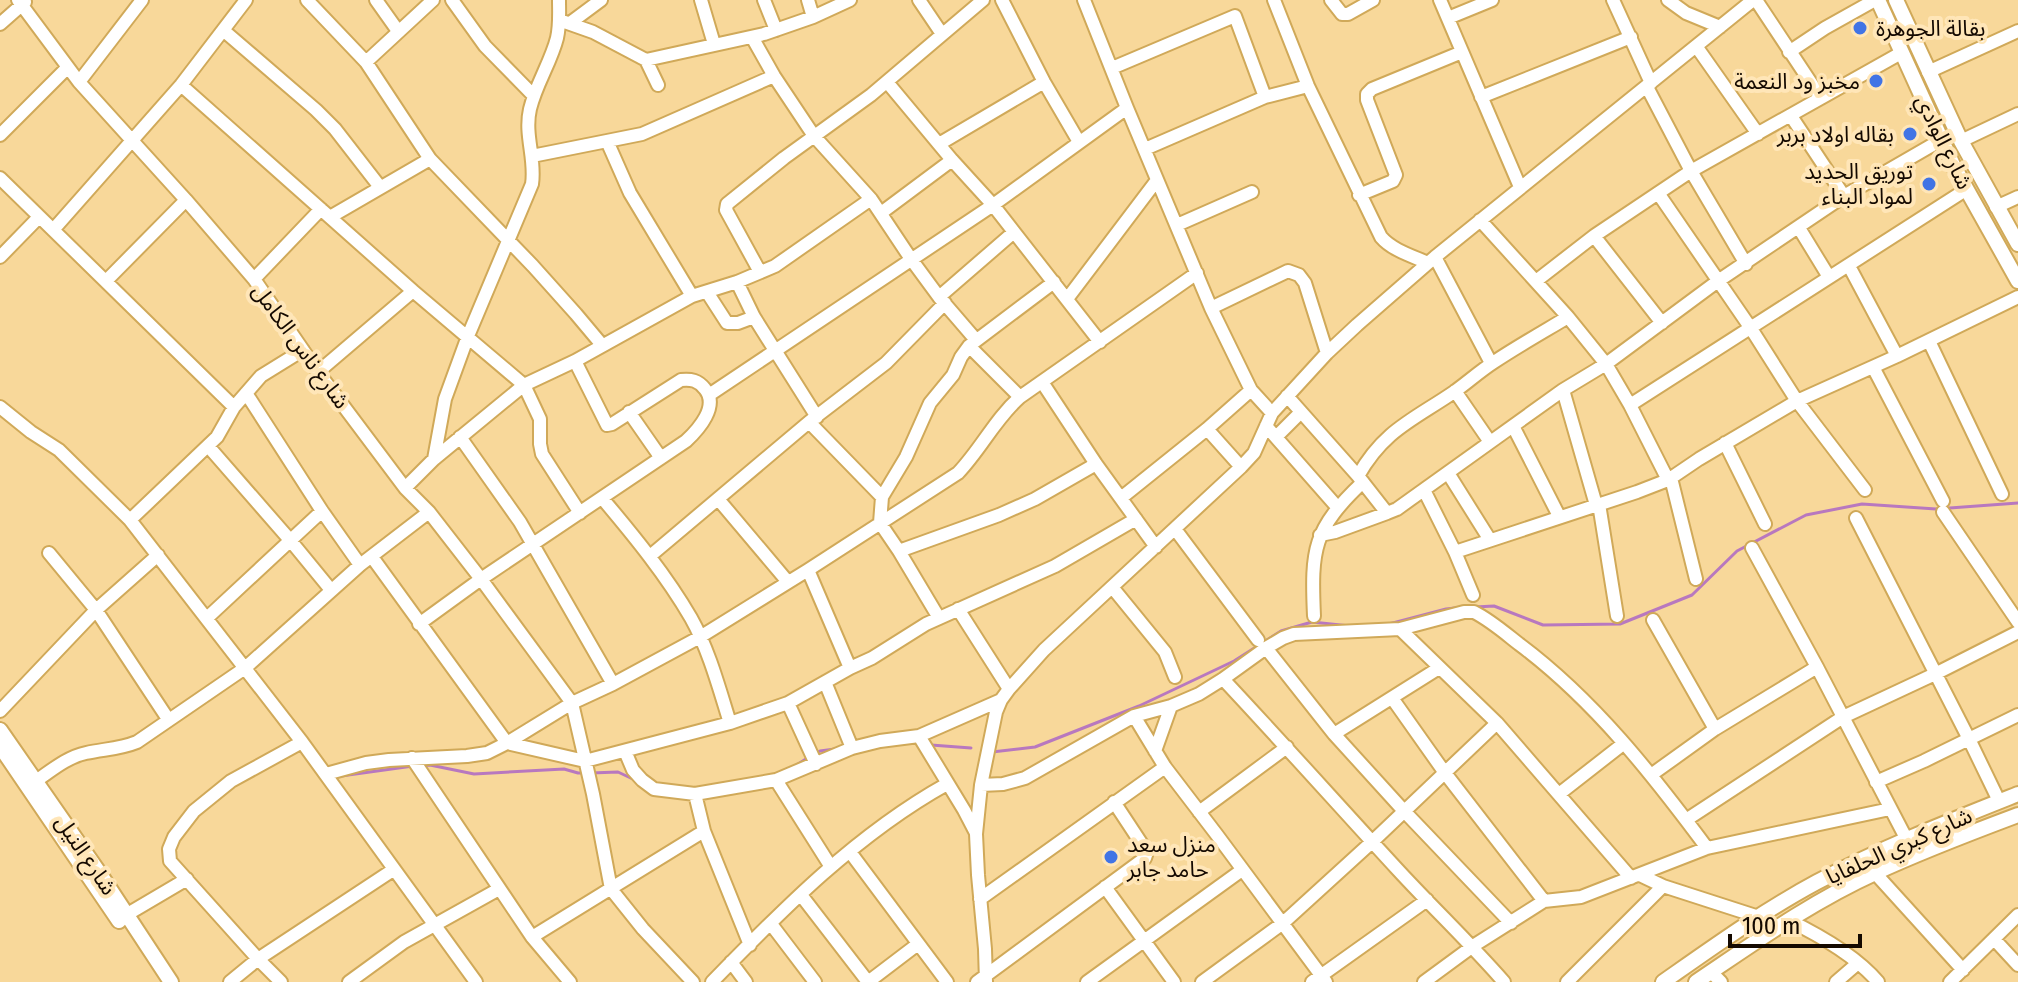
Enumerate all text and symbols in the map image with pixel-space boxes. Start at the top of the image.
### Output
place label: بقالة الجوهرة [1876,15,1986,42]
marker: بقالة الجوهرة [1851,19,1869,37]
place label: مخبز ود النعمة [1734,68,1860,95]
marker: مخبز ود النعمة [1867,72,1885,90]
street label: شارع الوادي [1907,90,1978,195]
place label: بقاله اولاد بربر [1776,121,1894,148]
marker: بقاله اولاد بربر [1901,125,1919,143]
place label: توريق الحديد لمواد البناء [1804,158,1913,210]
marker: توريق الحديد لمواد البناء [1920,175,1938,193]
street label: شارع ناس الكامل [244,278,356,416]
street label: شارع كبري الحلفايا [1822,802,1978,893]
street label: شارع النيل [47,810,123,902]
place label: منزل سعد حامد جابر [1126,831,1216,883]
marker: منزل سعد حامد جابر [1102,848,1120,866]
scale bar [1730,898,1860,948]
text: 100 m [1742,912,1800,940]

